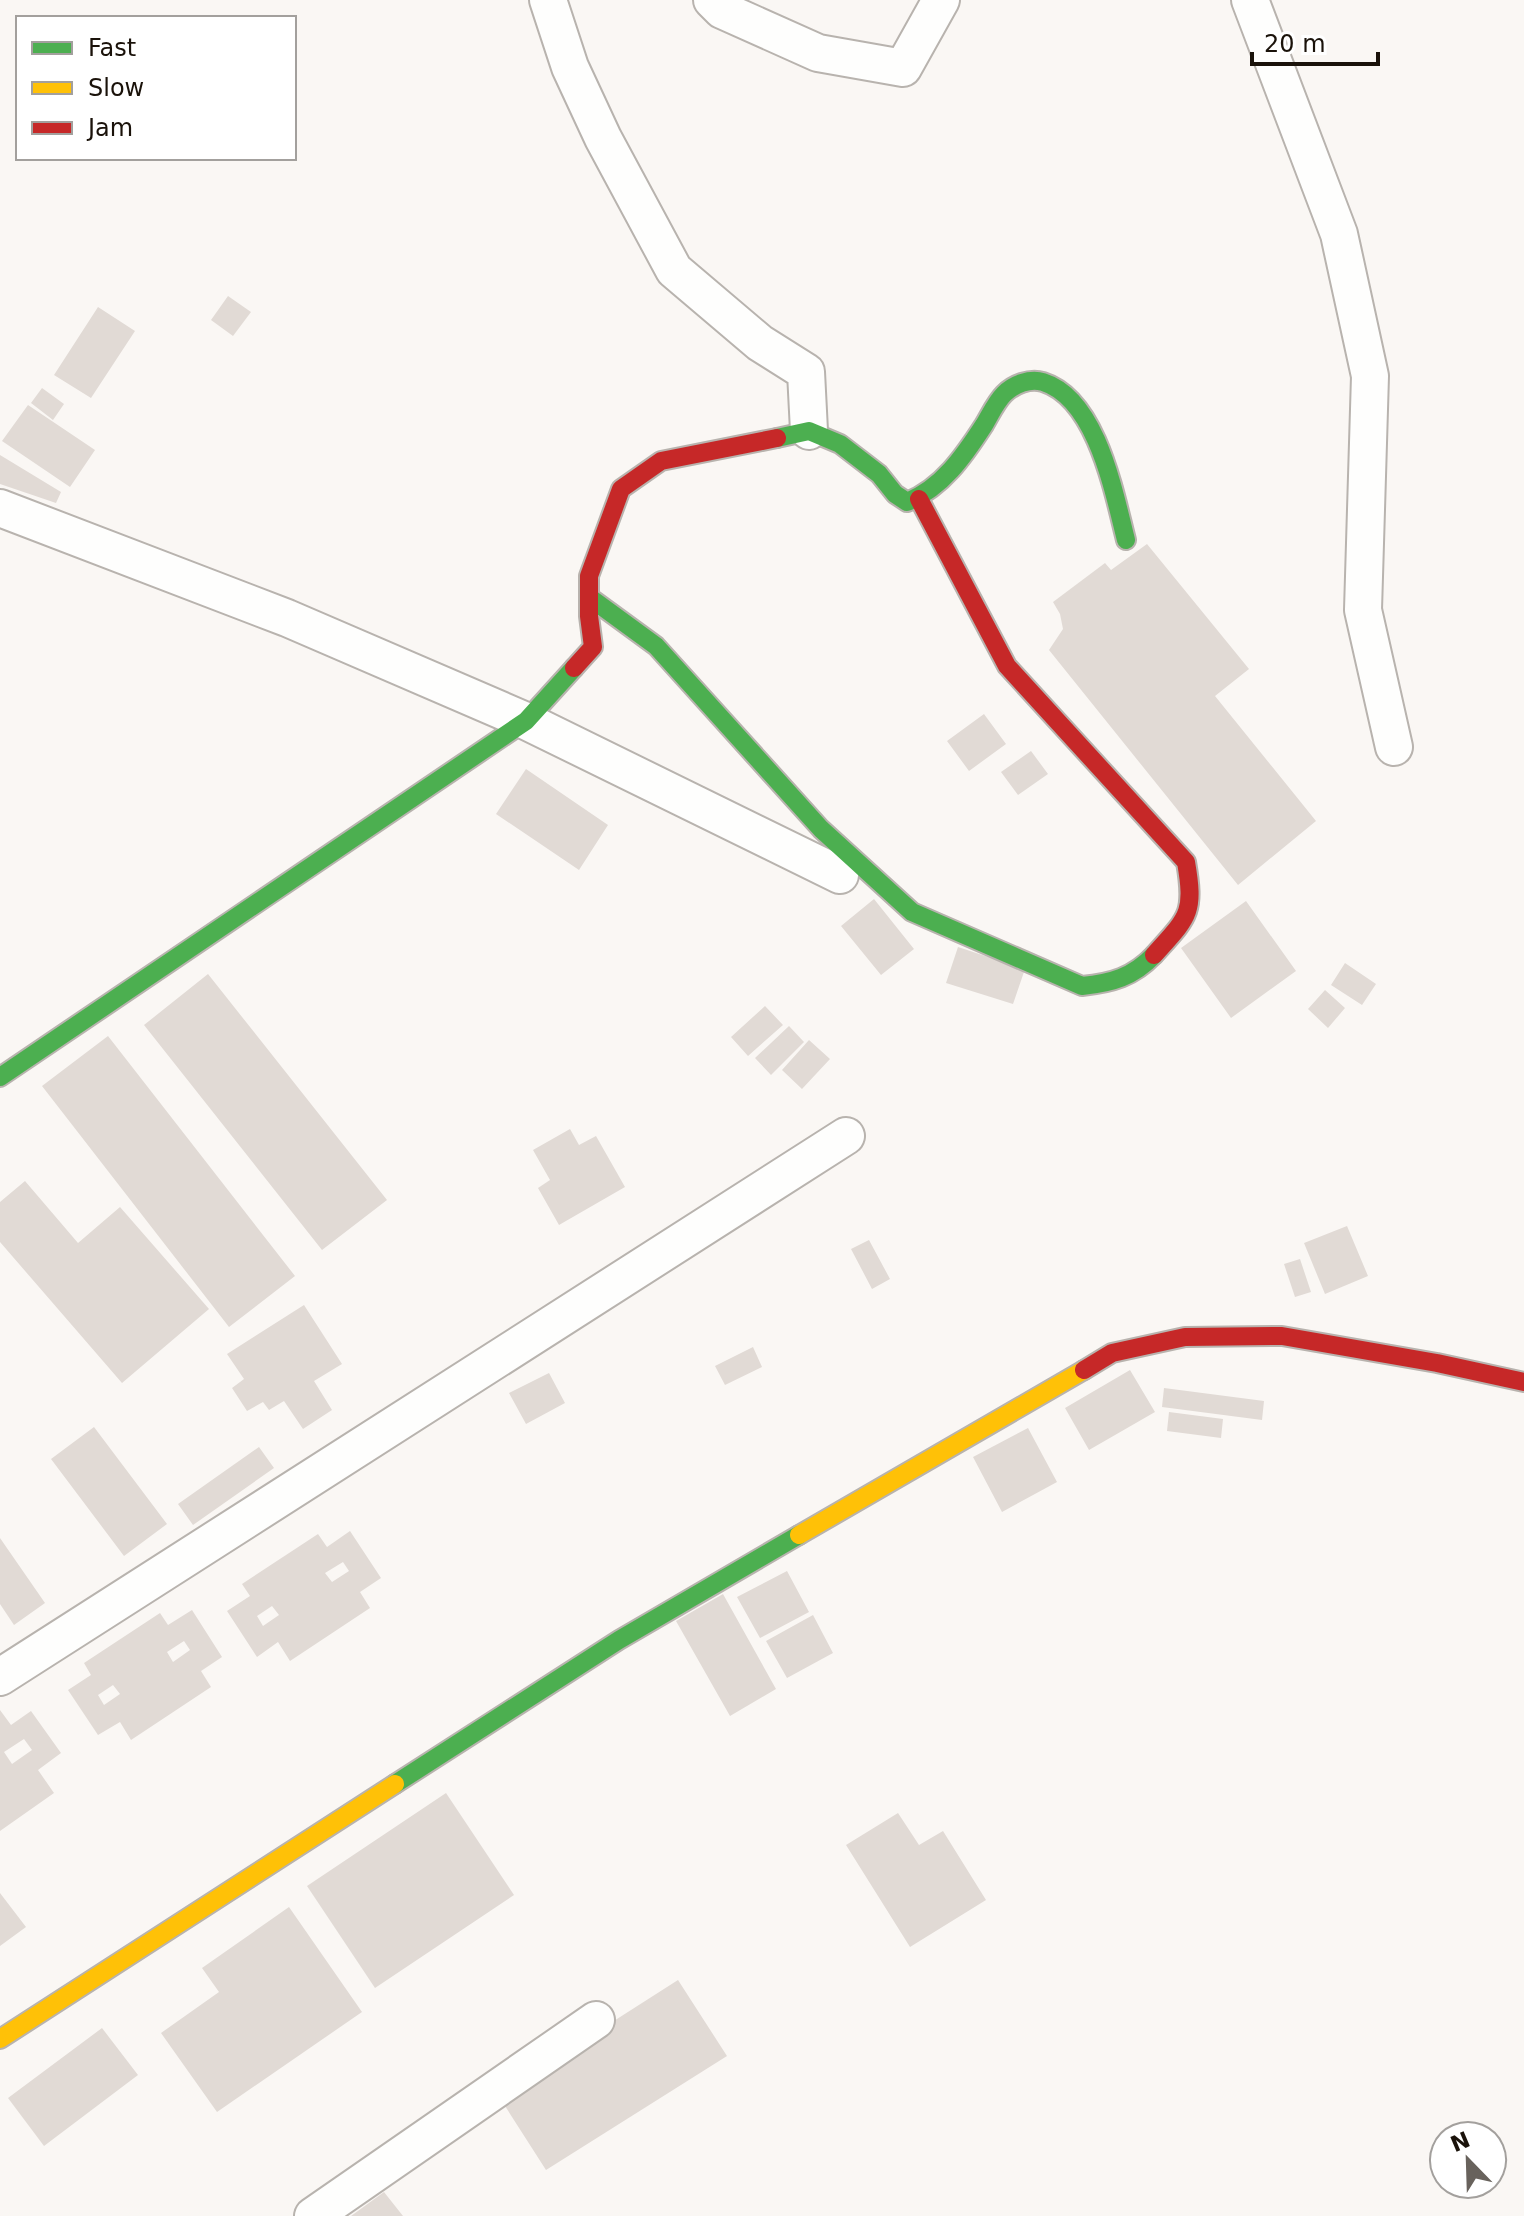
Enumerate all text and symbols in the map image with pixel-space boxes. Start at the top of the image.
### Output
legend [16,16,296,160]
scale bar [1252,16,1378,66]
text: 20 m [1264,30,1326,58]
text: Fast [88,34,136,62]
text: Slow [88,74,144,102]
text: Jam [86,114,133,142]
north arrow [1428,2120,1508,2200]
text: N [1447,2127,1474,2157]

